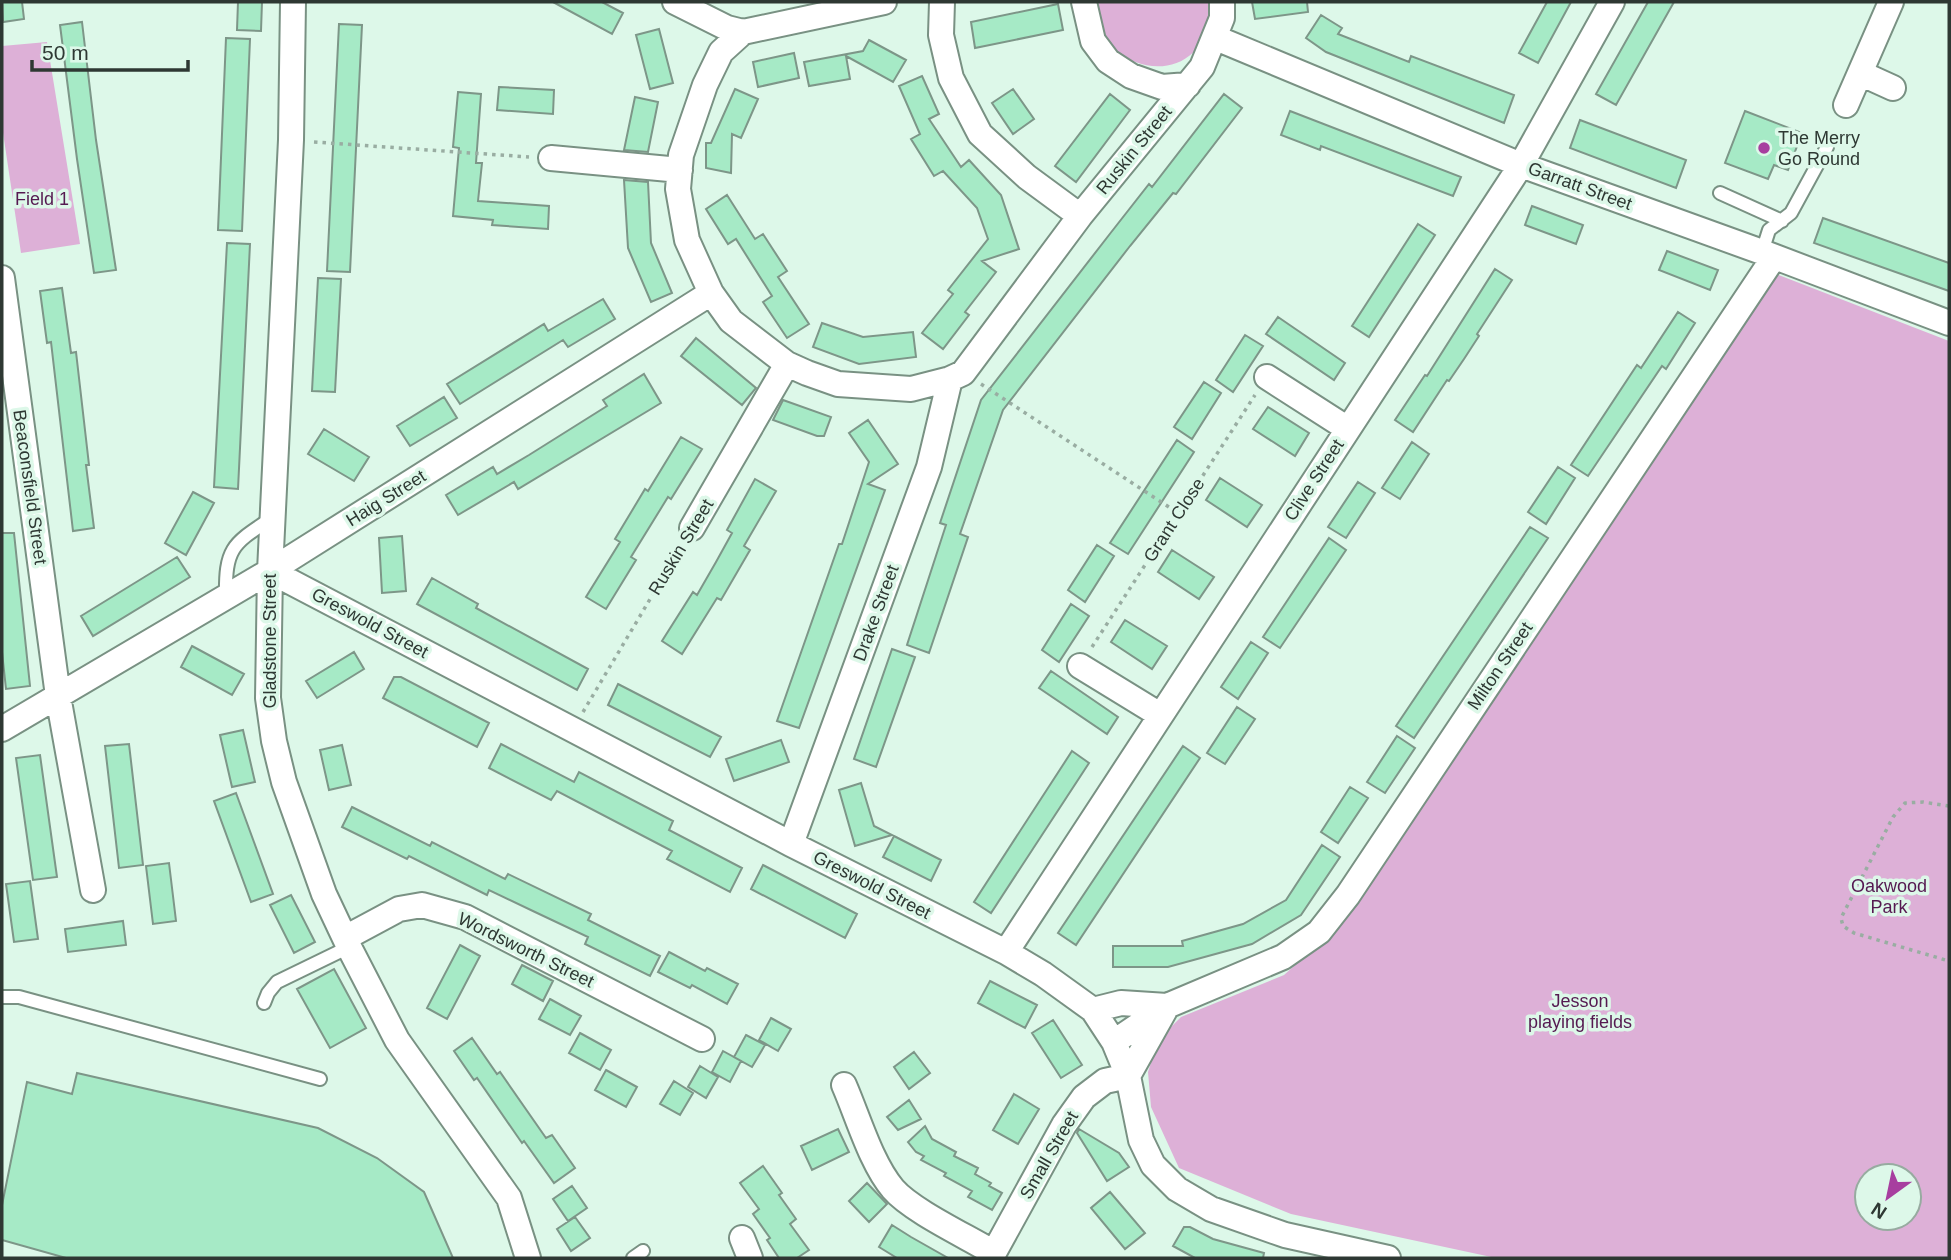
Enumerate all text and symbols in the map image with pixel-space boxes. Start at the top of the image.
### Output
scale bar [32,28,187,72]
text: 50 m [42,41,89,64]
street label: Ruskin Street [1092,102,1176,198]
place label: The Merry Go Round [1778,128,1860,169]
marker: The Merry Go Round [1756,140,1772,156]
street label: Garratt Street [1525,158,1635,214]
park label: Field 1 [15,189,69,209]
street label: Beaconsfield Street [9,408,51,566]
street label: Clive Street [1280,436,1348,524]
street label: Haig Street [343,466,429,530]
street label: Grant Close [1139,474,1209,566]
street label: Ruskin Street [645,496,717,598]
street label: Drake Street [849,562,903,664]
street label: Gladstone Street [260,573,280,709]
street label: Greswold Street [308,584,432,662]
street label: Milton Street [1463,619,1537,713]
street label: Greswold Street [810,847,934,923]
park label: Oakwood Park [1851,876,1927,917]
street label: Wordsworth Street [455,908,597,992]
park label: Jesson playing fields [1528,991,1632,1032]
street label: Small Street [1016,1108,1082,1202]
north arrow [1853,1162,1923,1232]
text: N [1868,1198,1890,1223]

